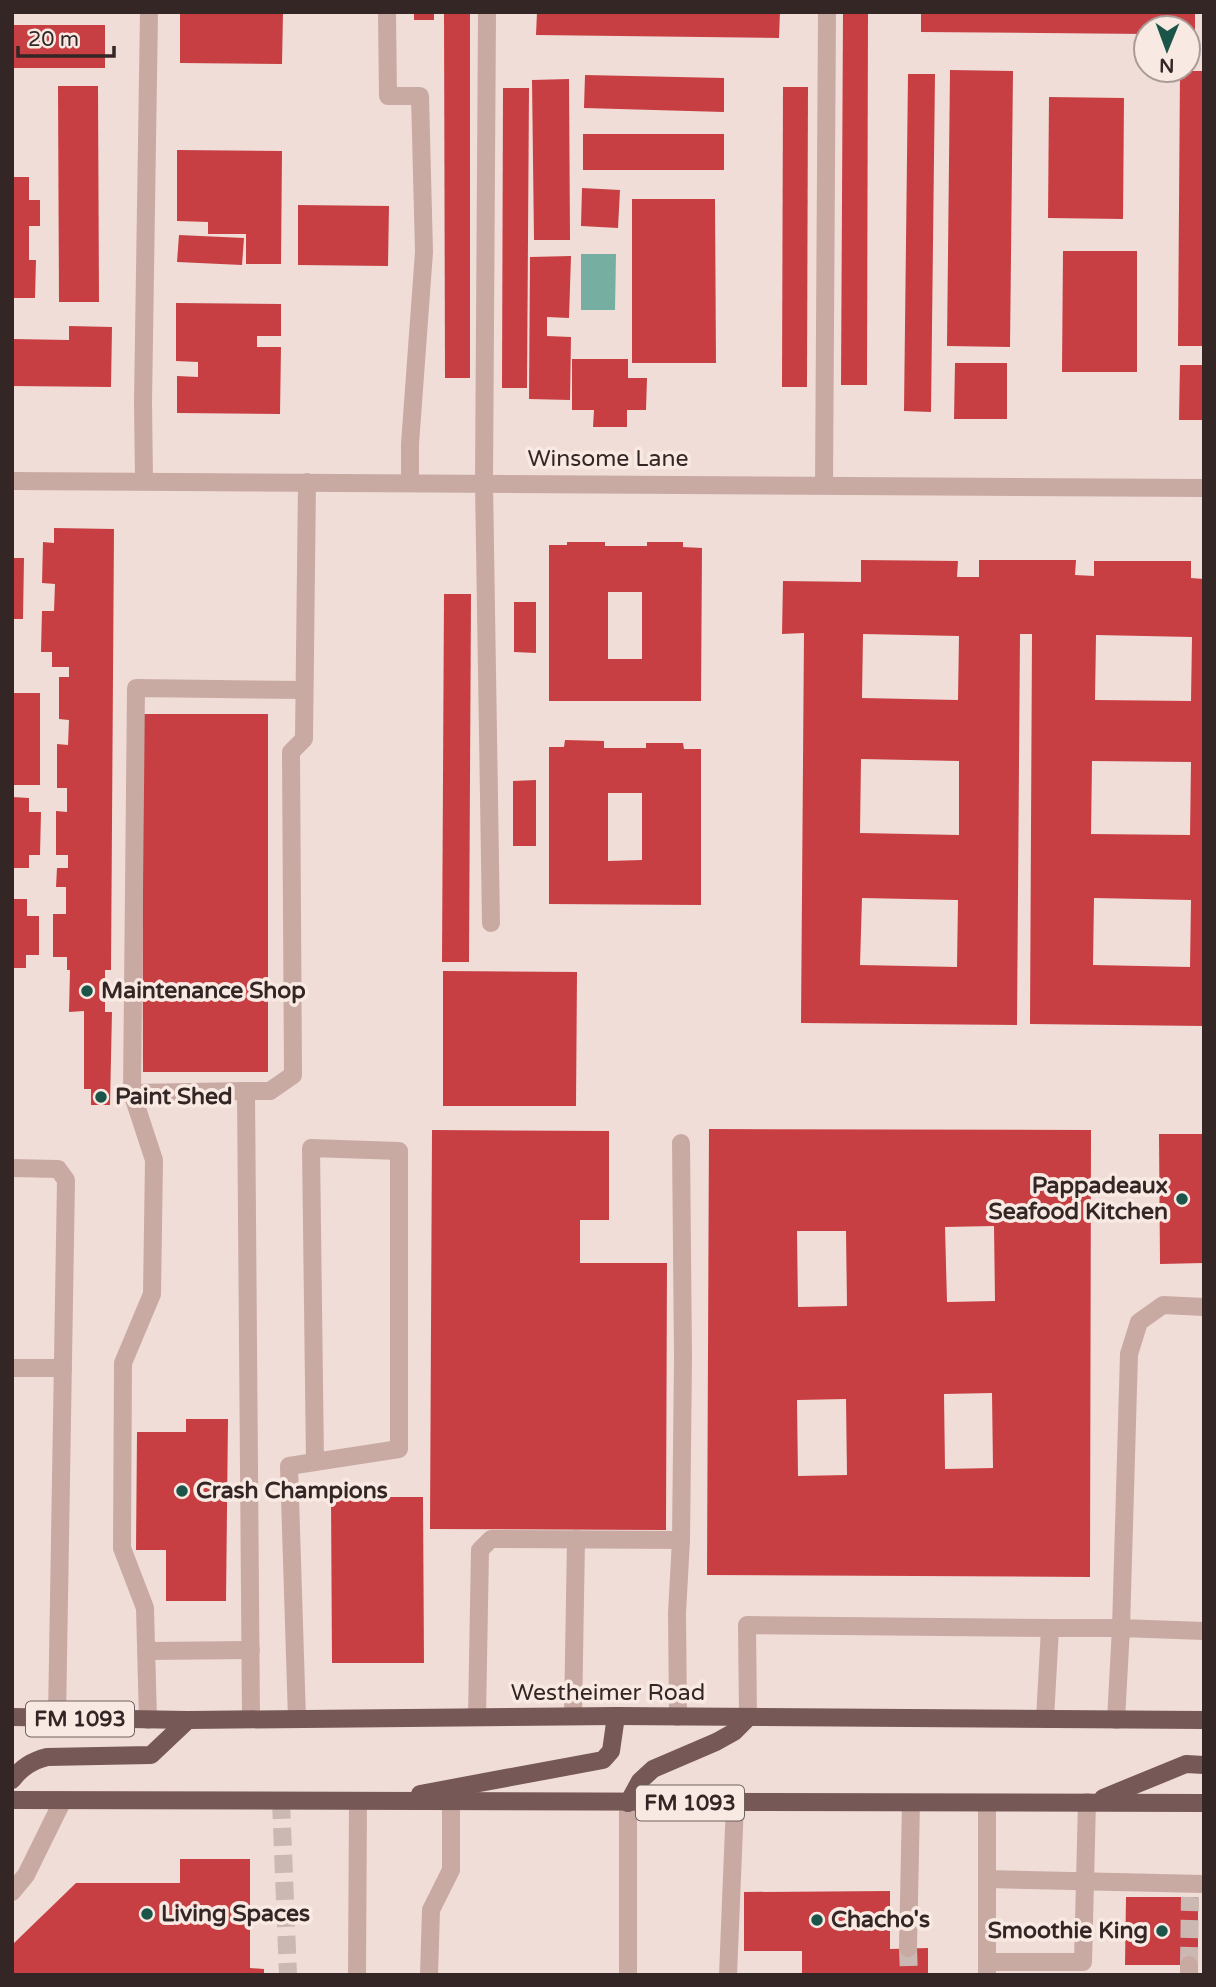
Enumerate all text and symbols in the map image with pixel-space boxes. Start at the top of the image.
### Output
scale bar [18,14,114,58]
north arrow [1132,14,1202,84]
text: 20 m [28,27,79,52]
text: N [1159,54,1175,76]
street label: Winsome Lane [527,445,689,473]
place label: Maintenance Shop [101,977,306,1005]
marker: Maintenance Shop [79,983,95,999]
place label: Paint Shed [115,1083,233,1111]
marker: Paint Shed [93,1089,109,1105]
place label: Pappadeaux Seafood Kitchen [989,1172,1168,1226]
marker: Pappadeaux Seafood Kitchen [1174,1191,1190,1207]
place label: Crash Champions [196,1477,388,1505]
marker: Crash Champions [174,1483,190,1499]
street label: Westheimer Road [511,1679,705,1707]
road number: FM 1093 [26,1702,134,1736]
road number: FM 1093 [636,1786,744,1820]
place label: Living Spaces [161,1900,310,1928]
marker: Living Spaces [139,1906,155,1922]
place label: Chacho's [831,1906,930,1934]
marker: Chacho's [809,1912,825,1928]
place label: Smoothie King [988,1917,1148,1945]
marker: Smoothie King [1154,1923,1170,1939]

